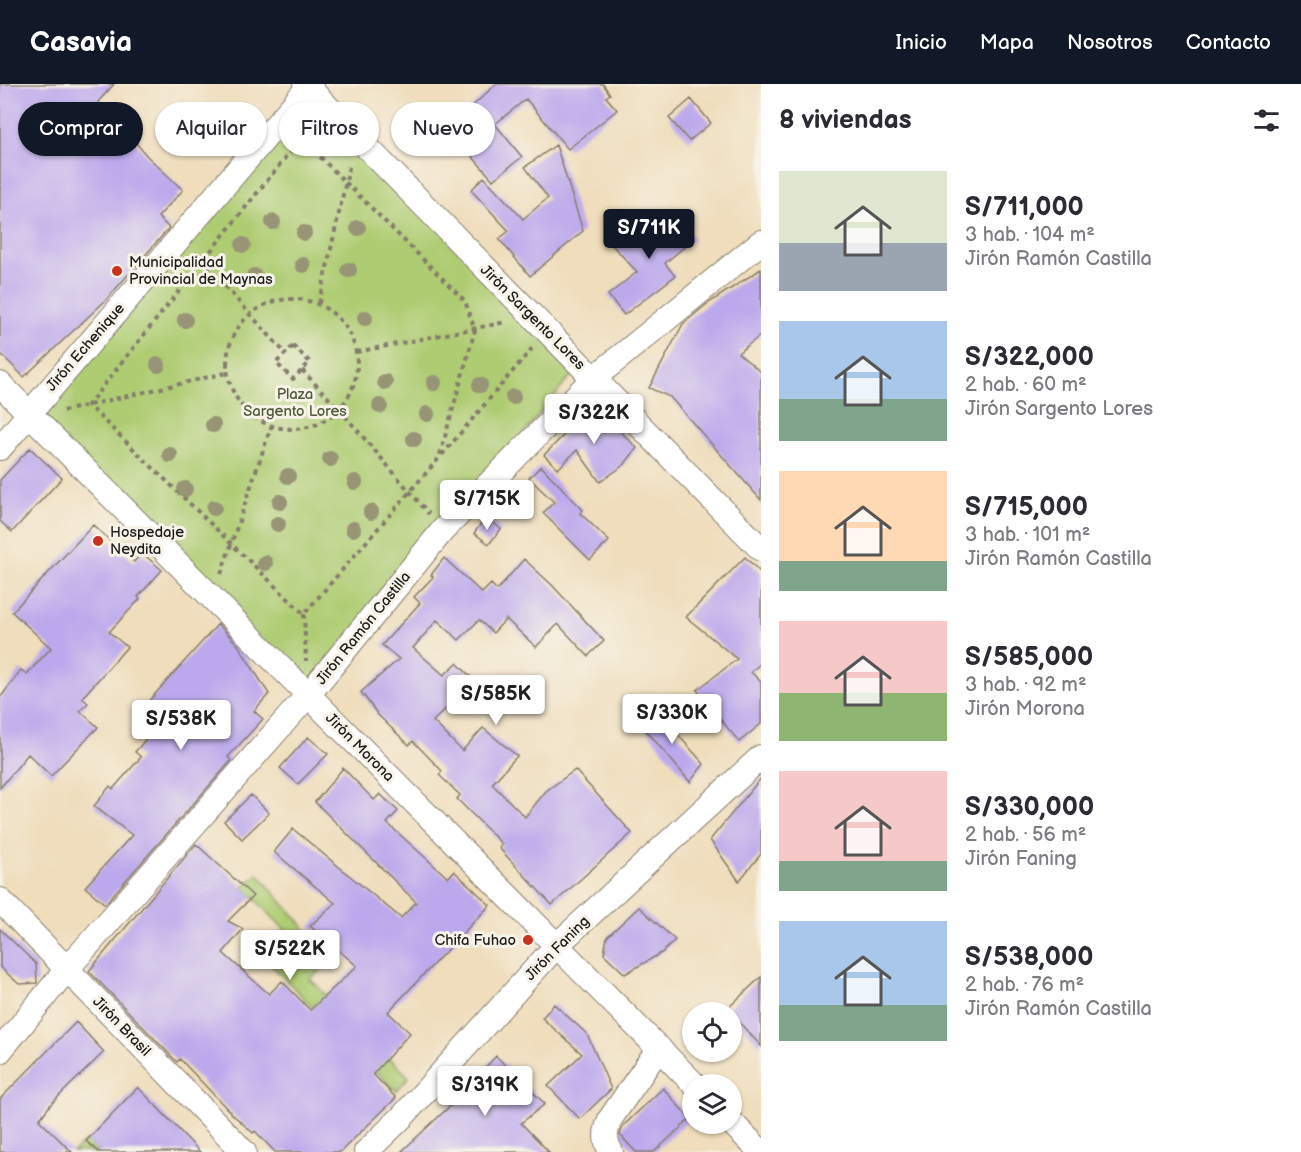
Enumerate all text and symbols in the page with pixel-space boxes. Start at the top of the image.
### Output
text: Casavia [30,26,132,59]
text: Inicio [896,30,947,55]
text: Mapa [980,30,1034,55]
text: Nosotros [1067,30,1153,55]
text: Contacto [1186,30,1271,55]
chip: Comprar [18,102,143,156]
chip: Alquilar [155,102,267,156]
chip: Filtros [279,102,379,156]
chip: Nuevo [391,102,495,156]
icon: filters [1250,104,1283,137]
text: 8 viviendas [779,105,911,136]
text: S/711,000 [965,192,1084,223]
icon: home [827,195,899,267]
pin: S/711K [600,209,698,260]
text: S/711K [617,216,681,240]
text: 3 hab. · 104 m² [965,223,1095,247]
text: Jirón Ramón Castilla [965,247,1152,271]
place label: Municipalidad Provincial de Maynas [129,253,273,289]
street label: Jirón Sargento Lores [476,261,590,374]
marker: Municipalidad Provincial de Maynas [110,264,124,278]
street label: Jirón Echenique [42,299,129,395]
text: S/322,000 [965,342,1094,373]
icon: home [827,345,899,417]
text: 2 hab. · 60 m² [965,373,1087,397]
park label: Plaza Sargento Lores [243,385,347,421]
pin: S/322K [545,394,643,445]
text: Jirón Sargento Lores [965,397,1153,421]
text: S/322K [559,401,629,425]
pin: S/715K [438,480,536,531]
text: S/715K [454,487,520,511]
text: S/715,000 [965,492,1088,523]
icon: home [827,495,899,567]
place label: Hospedaje Neydita [110,523,184,559]
text: 3 hab. · 101 m² [965,523,1090,547]
marker: Hospedaje Neydita [91,534,105,548]
text: Jirón Ramón Castilla [965,547,1152,571]
street label: Jirón Ramón Castilla [312,568,415,689]
text: S/585,000 [965,642,1093,673]
icon: home [827,645,899,717]
text: 3 hab. · 92 m² [965,673,1087,697]
pin: S/585K [447,675,545,726]
text: S/585K [461,682,531,706]
pin: S/330K [623,694,721,745]
text: Jirón Morona [965,697,1085,721]
pin: S/538K [132,700,230,751]
text: S/330K [636,701,708,725]
text: S/538K [146,707,216,731]
street label: Jirón Morona [321,709,398,786]
text: S/330,000 [965,792,1094,823]
icon: home [827,795,899,867]
text: 2 hab. · 56 m² [965,823,1086,847]
text: Jirón Faning [965,847,1077,871]
street label: Jirón Faning [521,912,594,985]
pin: S/522K [241,930,339,981]
place label: Chifa Fuhao [434,931,516,950]
marker: Chifa Fuhao [521,933,535,947]
text: S/522K [255,937,325,961]
text: S/538,000 [965,942,1093,973]
icon: home [827,945,899,1017]
text: 2 hab. · 76 m² [965,973,1084,997]
street label: Jirón Brasil [88,992,155,1060]
text: Jirón Ramón Castilla [965,997,1152,1021]
map controls [682,1002,742,1134]
button: locate [682,1002,742,1062]
pin: S/319K [436,1066,534,1117]
text: S/319K [451,1073,519,1097]
button: layers [682,1074,742,1134]

